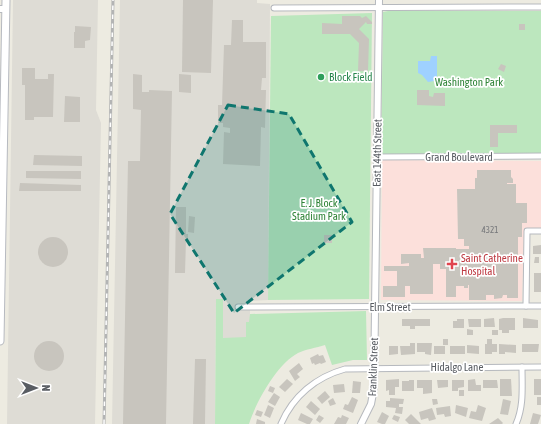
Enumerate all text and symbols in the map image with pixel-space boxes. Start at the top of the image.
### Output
place label: Block Field [329,71,373,83]
marker: Block Field [316,72,326,82]
park label: Washington Park [435,76,503,88]
street label: East 144th Street [370,119,384,187]
street label: Grand Boulevard [425,151,493,163]
park label: E. J. Block Stadium Park [292,197,346,222]
house number: 4321 [482,225,498,235]
place label: Saint Catherine Hospital [461,252,523,277]
marker: Saint Catherine Hospital [446,258,458,270]
street label: Elm Street [369,301,411,313]
street label: Franklin Street [366,337,380,397]
street label: Hidalgo Lane [431,361,483,373]
north arrow [16,368,56,408]
text: N [40,385,52,391]

